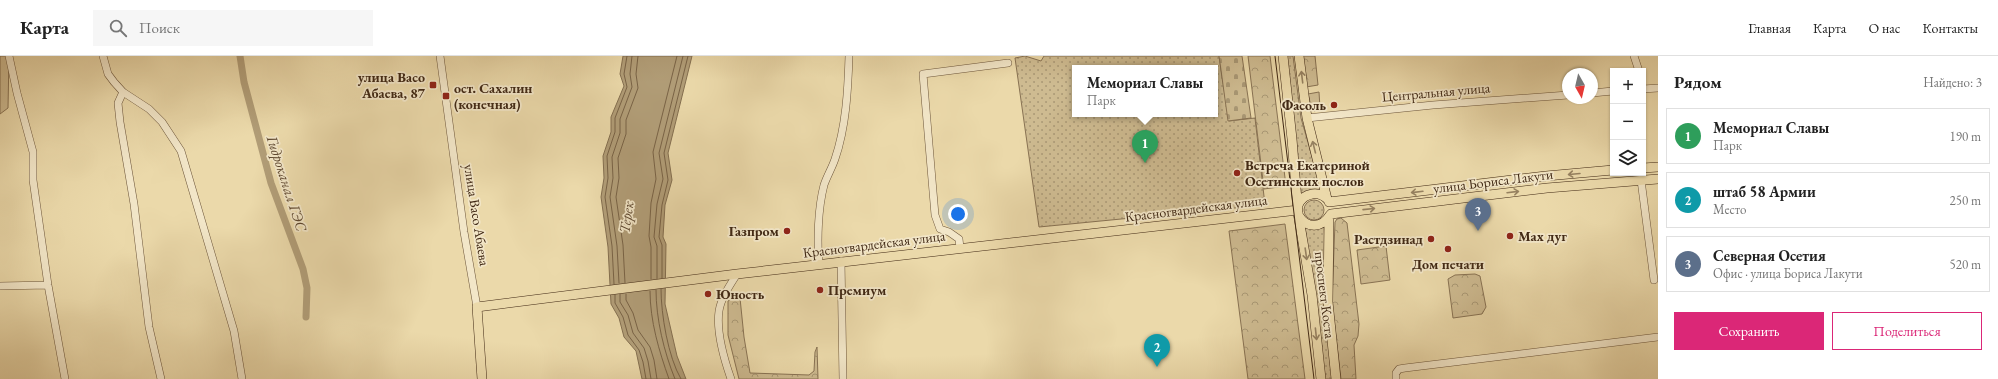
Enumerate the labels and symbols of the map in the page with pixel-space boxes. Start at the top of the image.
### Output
place label: улица Васо Абаева, 87 [358,68,426,102]
north arrow [1562,68,1598,104]
one-way arrow [1298,71,1306,84]
street label: Центральная улица [1381,78,1491,106]
place label: ост. Сахалин (конечная) [454,79,532,113]
marker: улица Васо Абаева, 87 [428,80,438,90]
marker: ост. Сахалин (конечная) [441,91,451,101]
place label: Фасоль [1282,96,1326,114]
marker: Фасоль [1329,100,1339,110]
pin: 1 [1132,130,1158,163]
water label: Гидроканал ГЭС [262,132,312,235]
one-way arrow [1310,141,1317,154]
place label: Встреча Екатериной Осетинских послов [1245,156,1370,190]
street label: улица Васо Абаева [460,163,494,268]
street label: улица Бориса Лакути [1432,165,1555,197]
marker: Встреча Екатериной Осетинских послов [1232,168,1242,178]
one-way arrow [1568,170,1581,177]
one-way arrow [1411,188,1424,196]
one-way arrow [1506,188,1519,196]
street label: Красногвардейская улица [1124,190,1269,226]
pin: 3 [1465,198,1491,231]
water label: Терек [614,199,638,234]
your location [948,204,968,224]
one-way arrow [1362,205,1375,212]
place label: Газпром [729,222,780,240]
marker: Газпром [782,226,792,236]
street label: Красногвардейская улица [802,226,947,262]
place label: Мах дуг [1518,227,1567,245]
place label: Растдзинад [1354,230,1424,248]
marker: Мах дуг [1505,231,1515,241]
marker: Растдзинад [1426,234,1436,244]
marker: Дом печати [1443,244,1453,254]
one-way arrow [1302,247,1310,260]
street label: проспект Коста [1311,251,1339,340]
place label: Дом печати [1412,255,1484,273]
place label: Премиум [828,281,887,299]
place label: Юность [716,285,765,303]
marker: Премиум [815,285,825,295]
marker: Юность [703,289,713,299]
one-way arrow [1312,327,1320,340]
pin: 2 [1144,334,1170,367]

